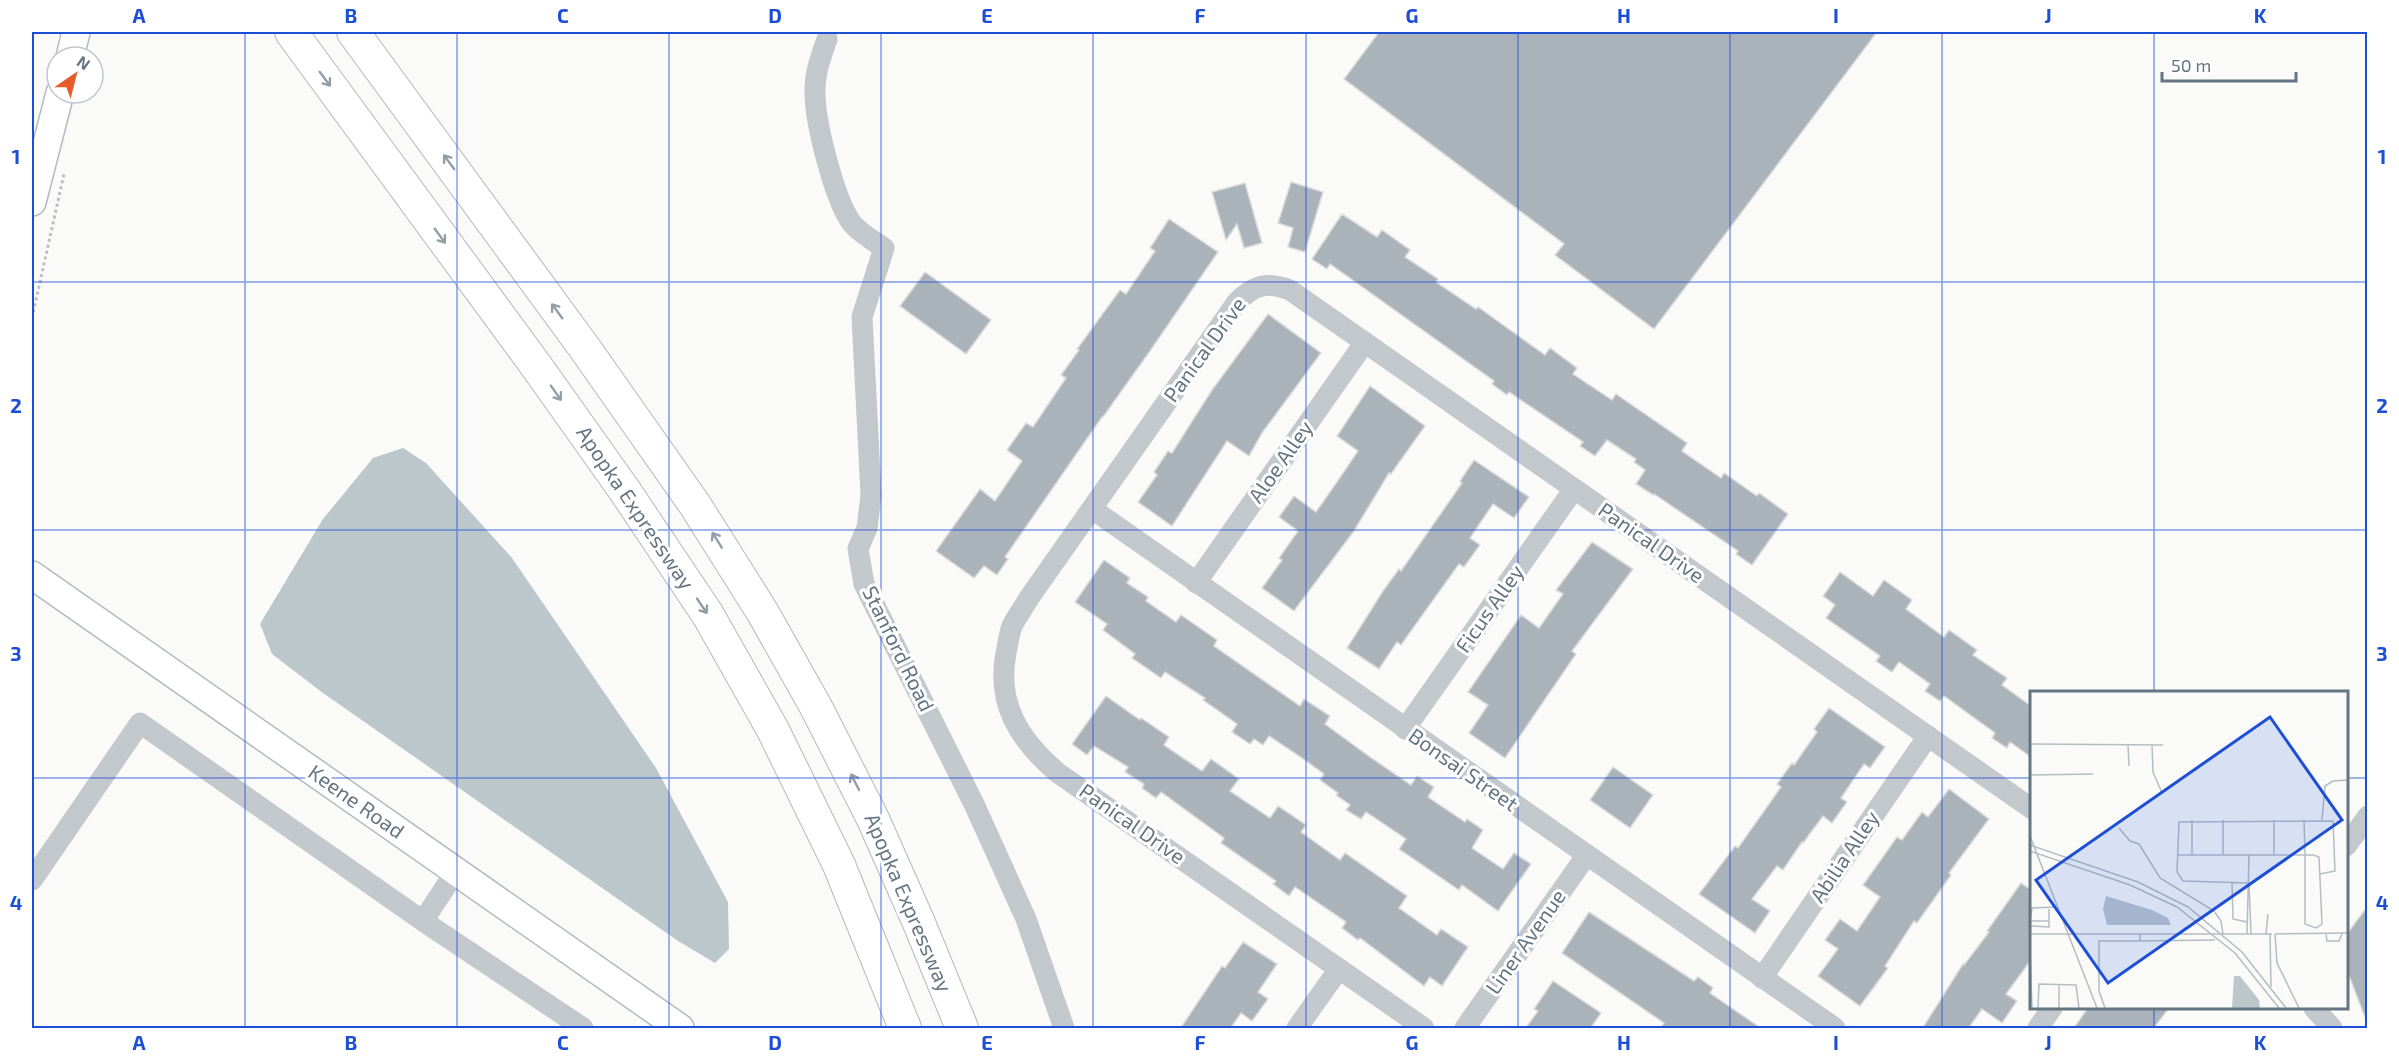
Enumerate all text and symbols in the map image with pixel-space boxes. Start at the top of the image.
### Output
text: A [132,3,146,27]
text: B [345,3,357,27]
text: C [557,3,569,27]
text: D [768,3,782,27]
text: E [981,3,993,27]
text: F [1194,3,1206,27]
text: G [1406,3,1418,27]
text: H [1617,3,1631,27]
text: I [1833,3,1839,27]
text: J [2044,3,2052,27]
text: K [2254,3,2267,27]
north arrow [45,45,105,105]
scale bar [2162,45,2296,83]
text: N [74,51,94,73]
text: 50 m [2171,54,2211,76]
one-way arrow [319,70,332,86]
text: 1 [12,144,20,168]
text: 1 [2378,144,2386,168]
one-way arrow [443,155,455,171]
one-way arrow [434,228,446,244]
street label: Panical Drive [1157,292,1250,406]
one-way arrow [551,304,564,320]
one-way arrow [549,385,562,401]
text: 2 [10,393,22,417]
text: 2 [2376,393,2388,417]
street label: Aloe Alley [1242,415,1317,507]
street label: Apopka Expressway [572,421,700,594]
street label: Panical Drive [1594,496,1710,587]
one-way arrow [711,532,723,549]
street label: Ficus Alley [1449,559,1528,657]
street label: Stanford Road [858,582,940,715]
one-way arrow [696,597,708,614]
text: 3 [10,641,22,665]
text: 3 [2376,641,2388,665]
inset map [2030,691,2348,1009]
street label: Bonsai Street [1404,722,1523,816]
street label: Keene Road [304,759,410,843]
one-way arrow [849,774,860,792]
street label: Panical Drive [1075,777,1191,868]
street label: Abilia Alley [1804,806,1884,907]
street label: Apopka Expressway [860,809,958,996]
street label: Liner Avenue [1480,884,1570,998]
text: 4 [10,890,23,914]
text: 4 [2376,890,2389,914]
text: A [132,1030,146,1054]
text: B [345,1030,357,1054]
text: C [557,1030,569,1054]
text: D [768,1030,782,1054]
text: E [981,1030,993,1054]
text: F [1194,1030,1206,1054]
text: G [1406,1030,1418,1054]
text: H [1617,1030,1631,1054]
text: I [1833,1030,1839,1054]
text: J [2044,1030,2052,1054]
text: K [2254,1030,2267,1054]

